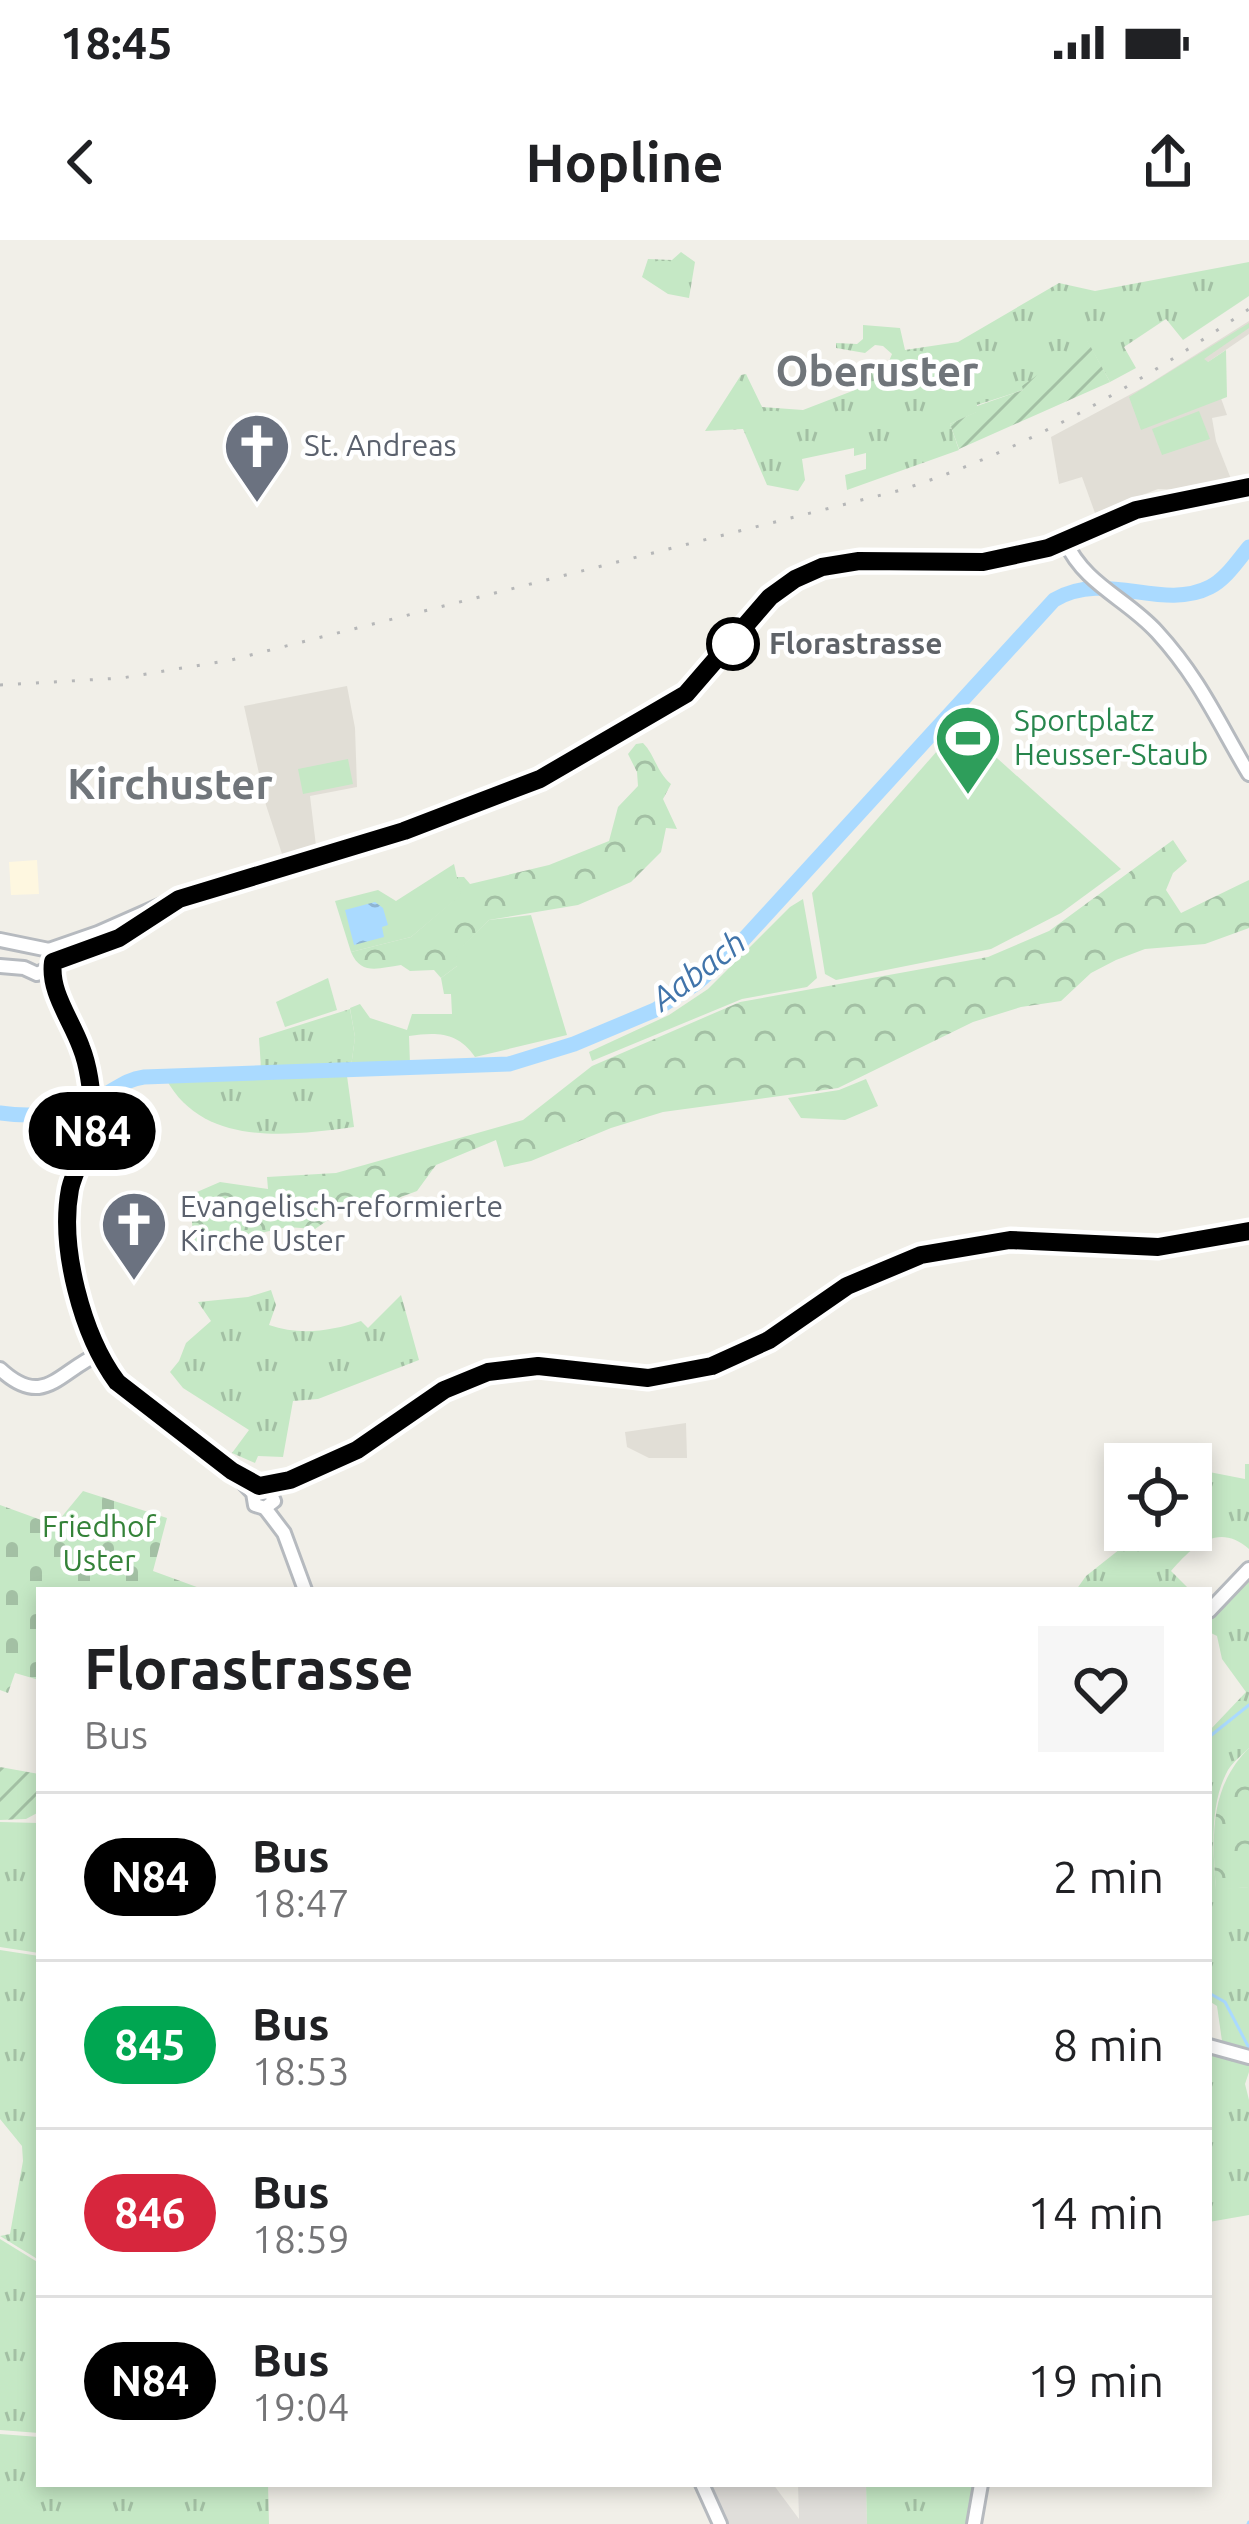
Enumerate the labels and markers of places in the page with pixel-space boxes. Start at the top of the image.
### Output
church icon: St. Andreas [222,411,292,505]
place label: St. Andreas [304,428,457,462]
marker: Florastrasse [708,619,758,669]
place label: Florastrasse [769,626,942,660]
sports icon: Sportplatz Heusser-Staub [933,703,1003,797]
place label: Sportplatz Heusser-Staub [1014,703,1208,771]
church icon: Evangelisch-reformierte Kirche Uster [99,1189,169,1283]
place label: Evangelisch-reformierte Kirche Uster [180,1189,503,1257]

